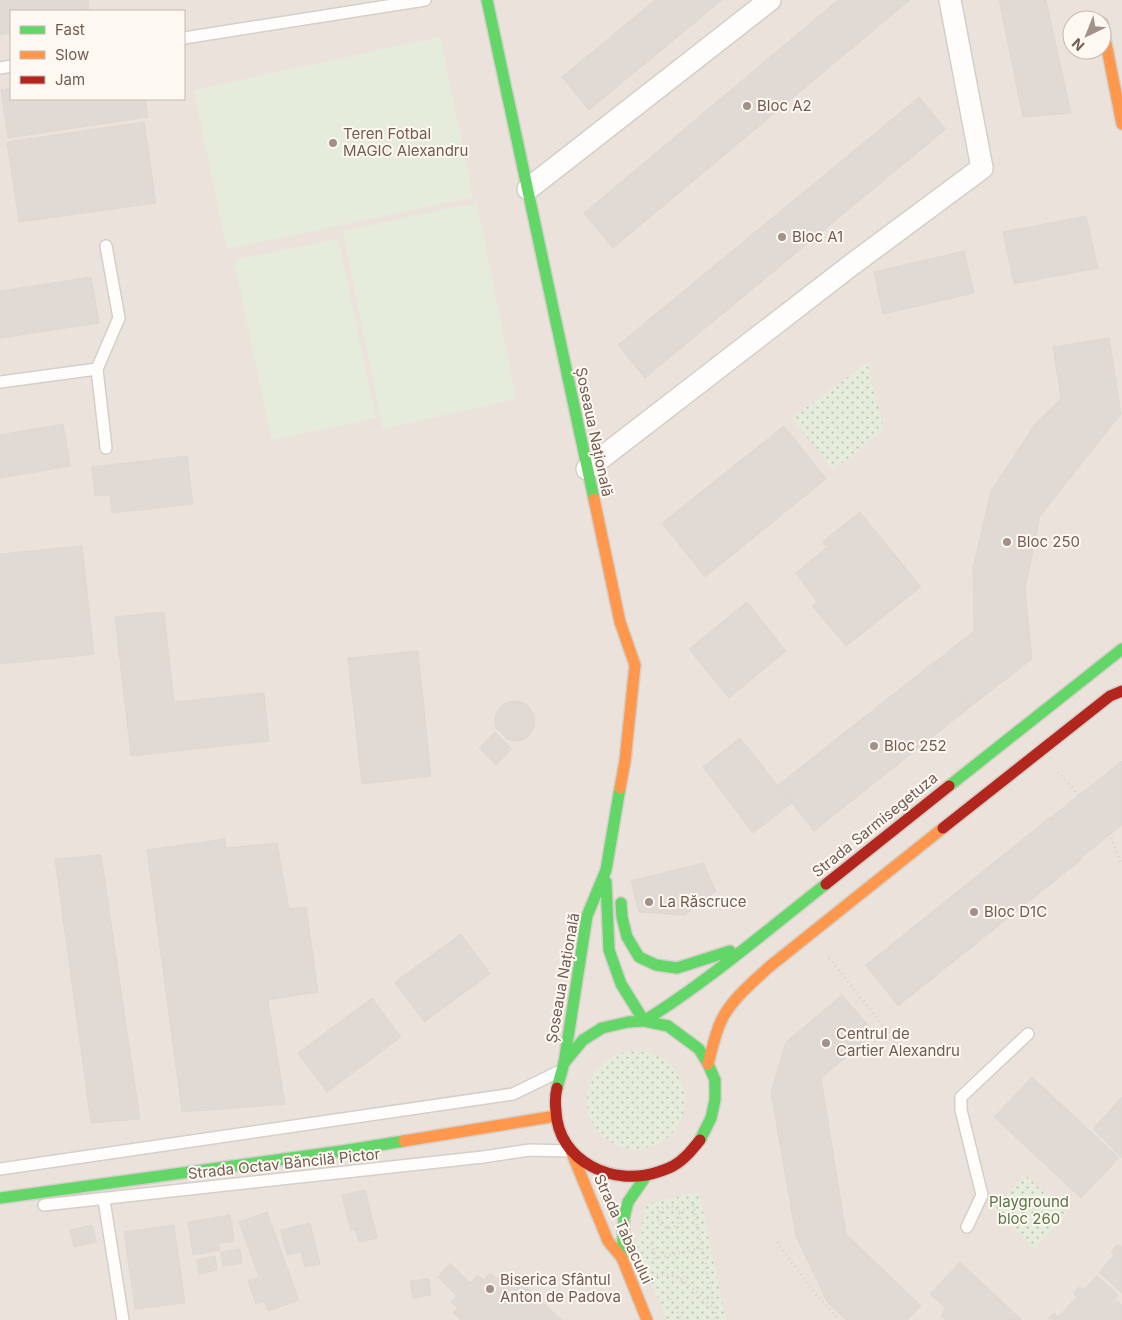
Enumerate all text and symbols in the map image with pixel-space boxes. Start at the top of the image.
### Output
legend [10,10,185,100]
north arrow [1062,10,1112,60]
text: Fast [55,20,85,39]
text: N [1068,35,1087,55]
text: Slow [55,45,89,64]
text: Jam [55,70,85,89]
place label: Bloc A2 [757,96,812,115]
marker: Bloc A2 [741,100,753,112]
place label: Teren Fotbal MAGIC Alexandru [343,124,468,160]
marker: Teren Fotbal MAGIC Alexandru [327,137,339,149]
place label: Bloc A1 [792,227,843,246]
marker: Bloc A1 [776,231,788,243]
street label: Șoseaua Națională [571,365,618,498]
place label: Bloc 250 [1017,532,1080,551]
marker: Bloc 250 [1001,536,1013,548]
place label: Bloc 252 [884,736,947,755]
marker: Bloc 252 [868,740,880,752]
street label: Strada Sarmisegetuza [808,768,941,881]
place label: La Răscruce [659,892,746,911]
marker: La Răscruce [643,896,655,908]
place label: Bloc D1C [984,902,1047,921]
marker: Bloc D1C [968,906,980,918]
street label: Șoseaua Națională [542,911,583,1045]
place label: Centrul de Cartier Alexandru [836,1024,960,1060]
marker: Centrul de Cartier Alexandru [820,1037,832,1049]
street label: Strada Octav Băncilă Pictor [187,1144,381,1183]
street label: Strada Tabacului [590,1171,657,1287]
park label: Playground bloc 260 [989,1192,1069,1228]
place label: Biserica Sfântul Anton de Padova [500,1270,621,1306]
marker: Biserica Sfântul Anton de Padova [484,1283,496,1295]

